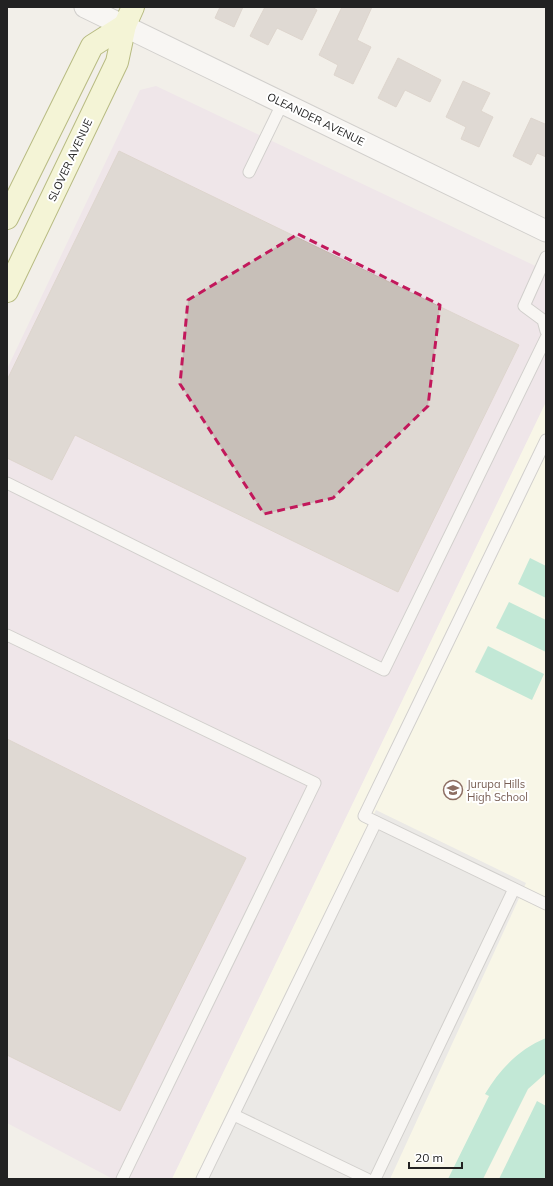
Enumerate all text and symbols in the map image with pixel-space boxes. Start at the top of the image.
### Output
street label: OLEANDER AVENUE [265,89,367,149]
street label: SLOVER AVENUE [45,116,95,204]
place label: Jurupa Hills High School [467,777,528,804]
school or university icon: Jurupa Hills High School [442,779,464,801]
scale bar [409,1144,462,1170]
text: 20 m [415,1150,443,1165]

